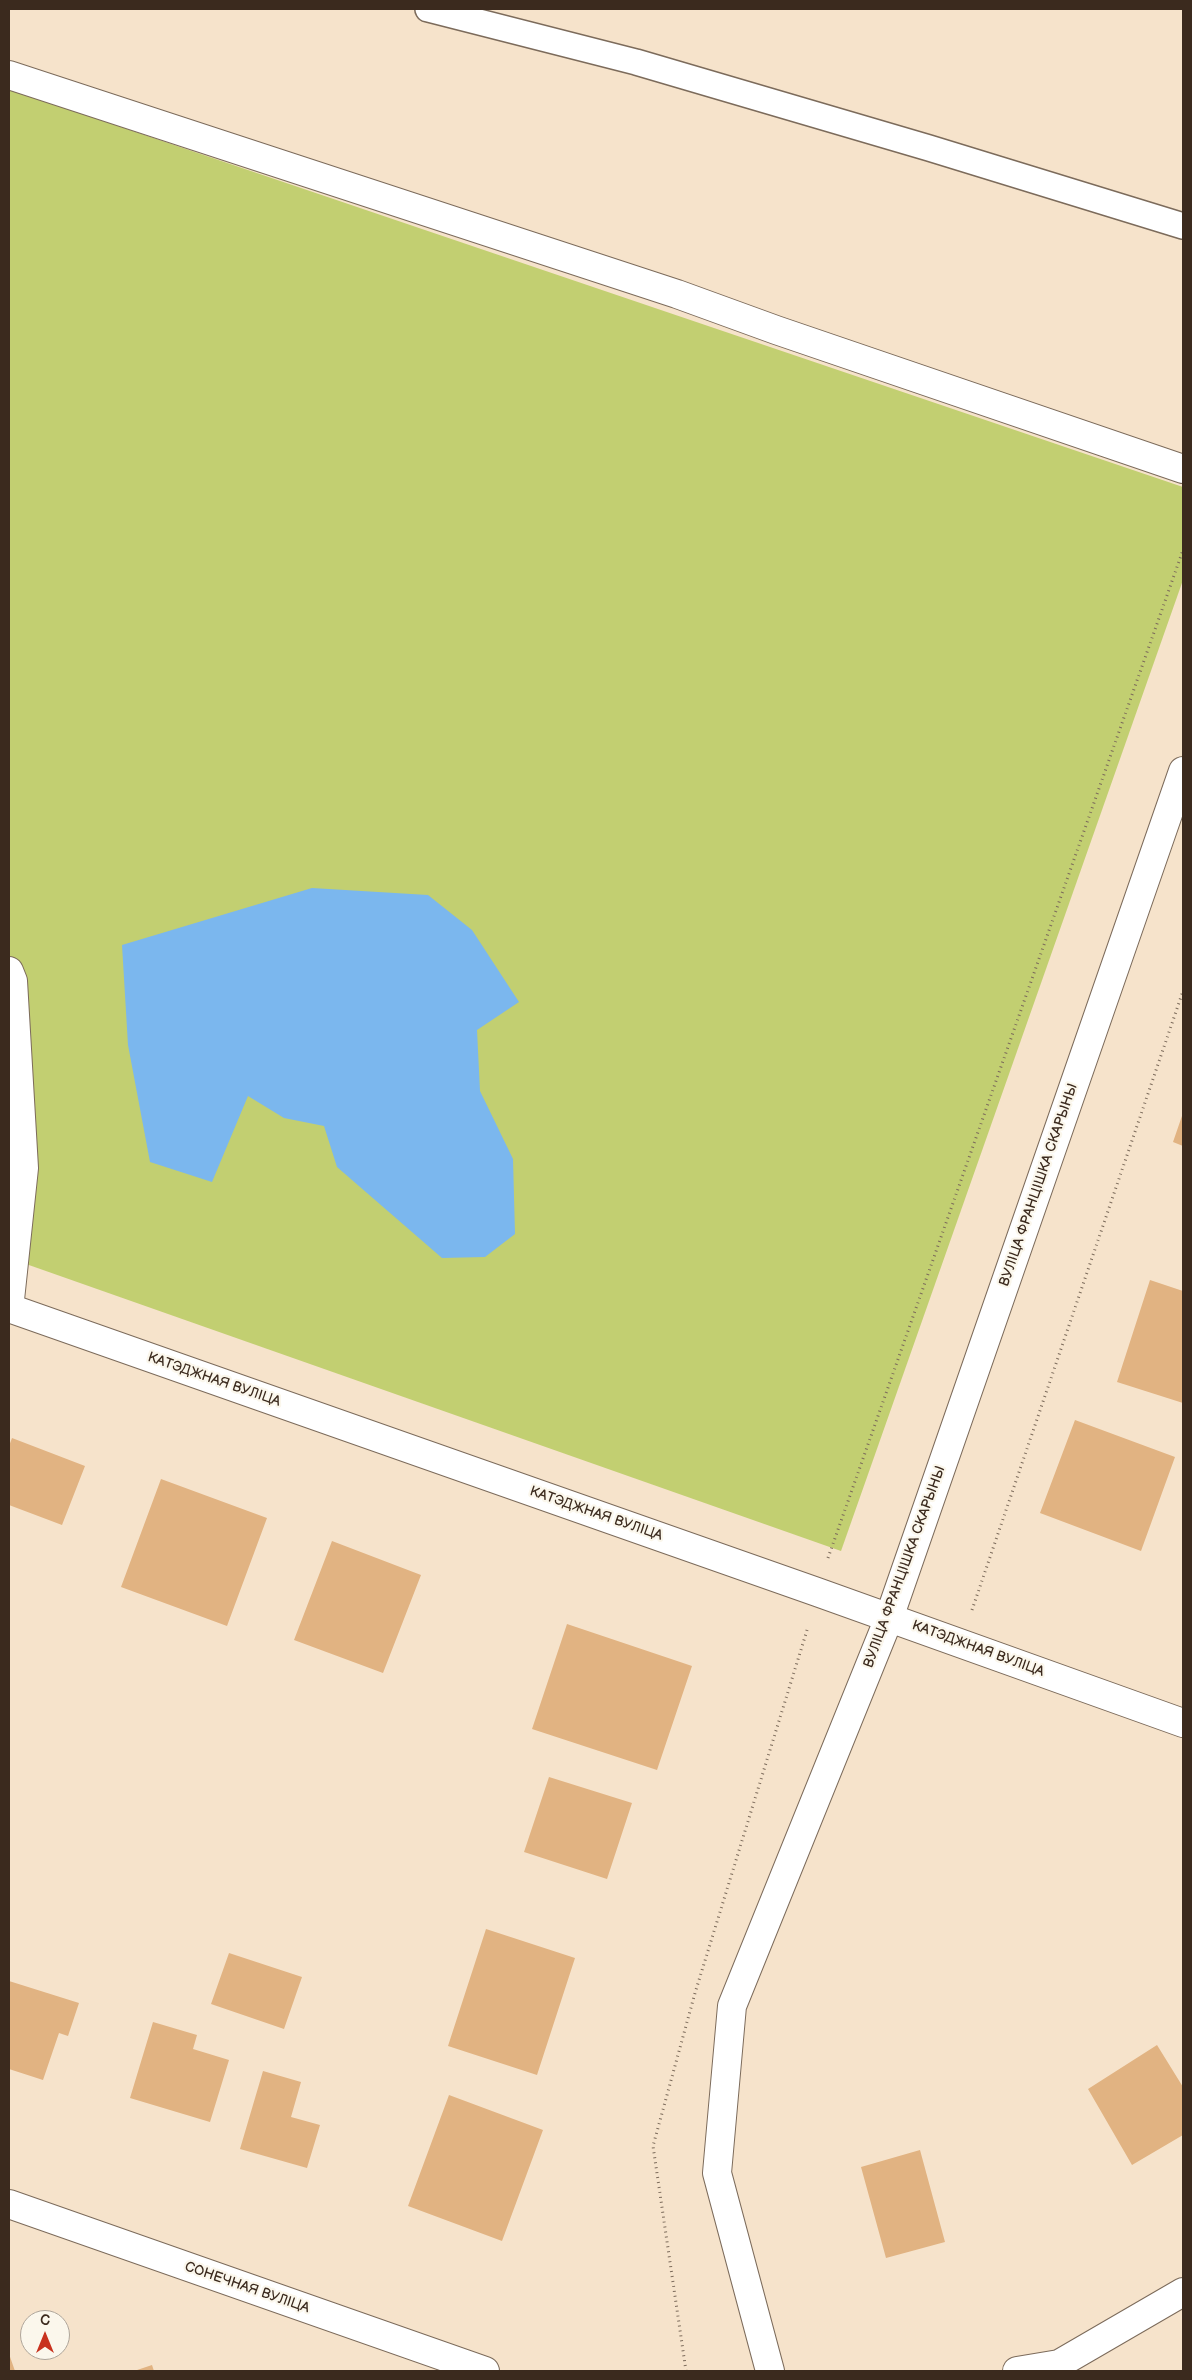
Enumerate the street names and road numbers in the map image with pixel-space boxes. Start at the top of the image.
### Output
street label: ВУЛІЦА ФРАНЦІШКА СКАРЫНЫ [996,1081,1082,1289]
street label: КАТЭДЖНАЯ ВУЛІЦА [145,1349,283,1411]
street label: ВУЛІЦА ФРАНЦІШКА СКАРЫНЫ [861,1464,949,1670]
street label: КАТЭДЖНАЯ ВУЛІЦА [527,1483,665,1545]
street label: КАТЭДЖНАЯ ВУЛІЦА [910,1617,1046,1681]
street label: СОНЕЧНАЯ ВУЛІЦА [182,2259,312,2317]

